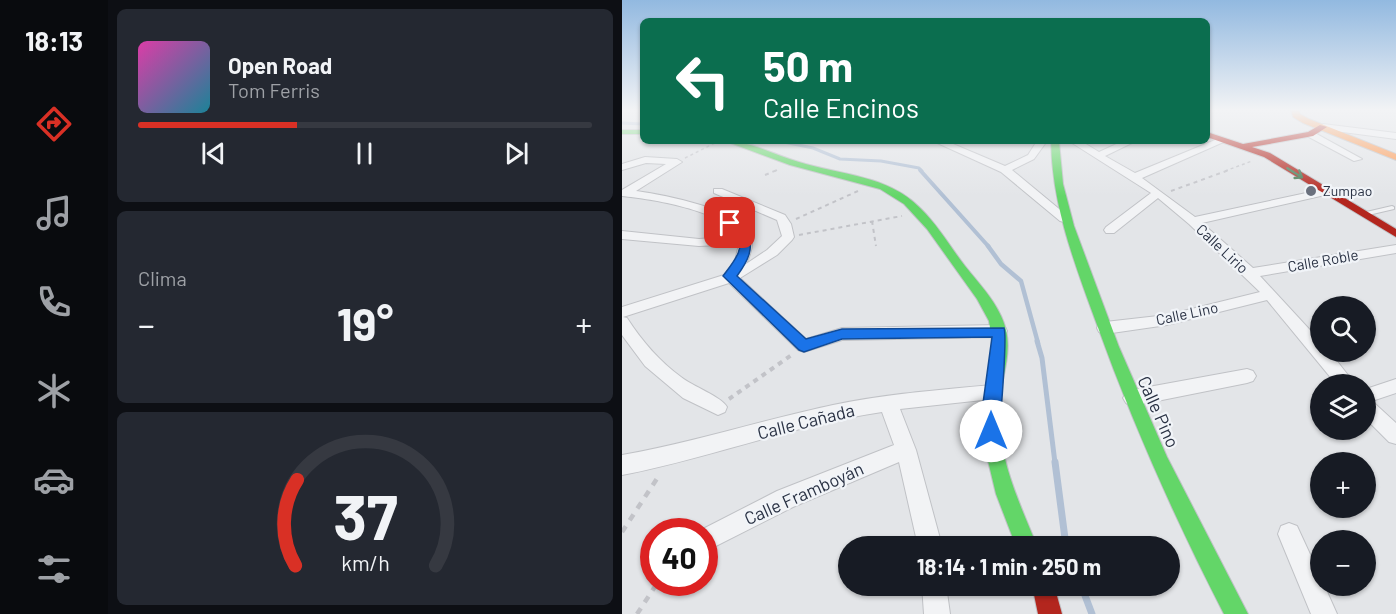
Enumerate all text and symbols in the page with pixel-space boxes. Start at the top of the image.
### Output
text: 18:13 [25,24,83,56]
text: 50 m [763,40,853,90]
icon: left [664,42,742,120]
text: Open Road [228,52,332,78]
text: Tom Ferris [228,78,320,102]
text: Calle Encinos [763,91,919,123]
icon: directions [33,103,75,145]
icon: previous [197,137,230,170]
icon: pause [348,137,381,170]
icon: next [500,137,533,170]
one-way arrow [1287,167,1304,180]
place label: Zumpao [1323,182,1372,199]
marker: Zumpao [1304,184,1318,198]
icon: music [33,192,75,234]
pin [704,197,755,248]
icon: arrive [713,206,746,239]
street label: Calle Lirio [1193,220,1252,277]
street label: Calle Roble [1286,245,1360,275]
text: Clima [138,266,187,290]
icon: phone [33,281,75,323]
text: 19° [337,296,393,350]
map controls [1310,296,1376,596]
button: search [1310,296,1376,362]
street label: Calle Lino [1154,298,1220,328]
text: − [138,304,155,344]
text: + [576,304,592,344]
icon: climate [33,370,75,412]
street label: Calle Pino [1133,372,1184,451]
button: layers [1310,374,1376,440]
street label: Calle Cañada [755,398,857,444]
position arrow [959,399,1023,463]
button: + [1310,452,1376,518]
street label: Calle Framboyán [741,457,867,529]
icon: car [33,459,75,501]
text: 37 [333,478,397,552]
speed limit sign: 40 [640,518,718,596]
button: − [1310,530,1376,596]
icon: filters [33,548,75,590]
text: km/h [341,550,389,575]
text: 18:14 · 1 min · 250 m [917,553,1101,579]

